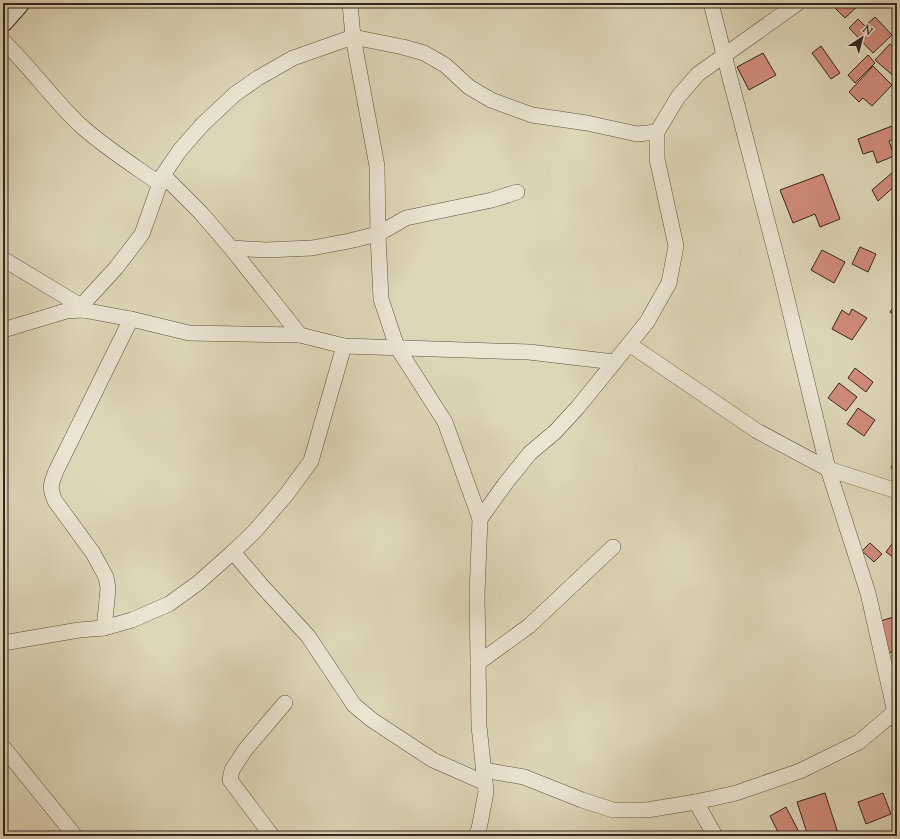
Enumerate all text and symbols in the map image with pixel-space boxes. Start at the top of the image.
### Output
north arrow [842,18,882,58]
text: N [858,21,876,40]

